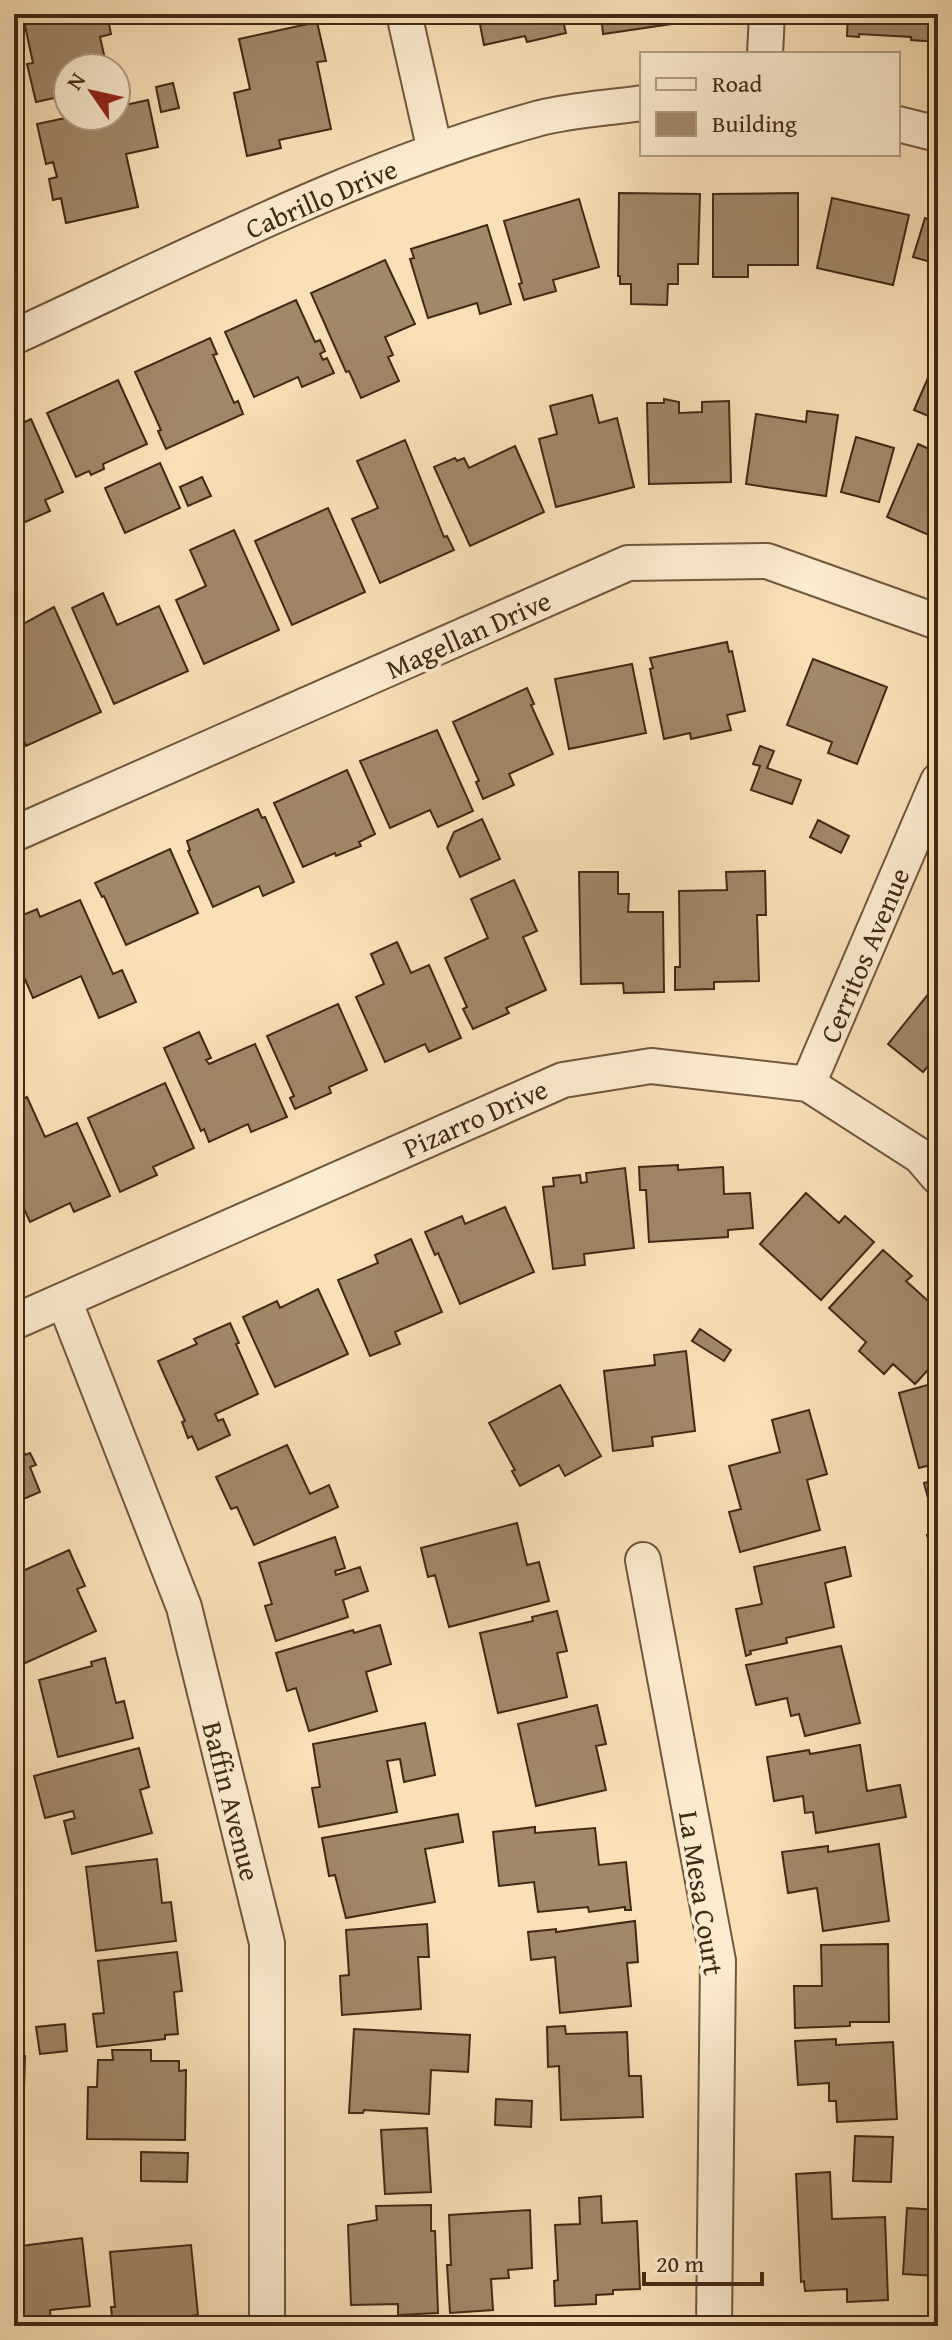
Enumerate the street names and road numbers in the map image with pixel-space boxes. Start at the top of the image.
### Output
street label: Cabrillo Drive [239,148,403,248]
street label: Magellan Drive [379,579,557,689]
street label: Cerritos Avenue [809,861,919,1049]
street label: Pizarro Drive [396,1068,554,1168]
street label: Baffin Avenue [192,1717,272,1885]
street label: La Mesa Court [669,1808,735,1978]

